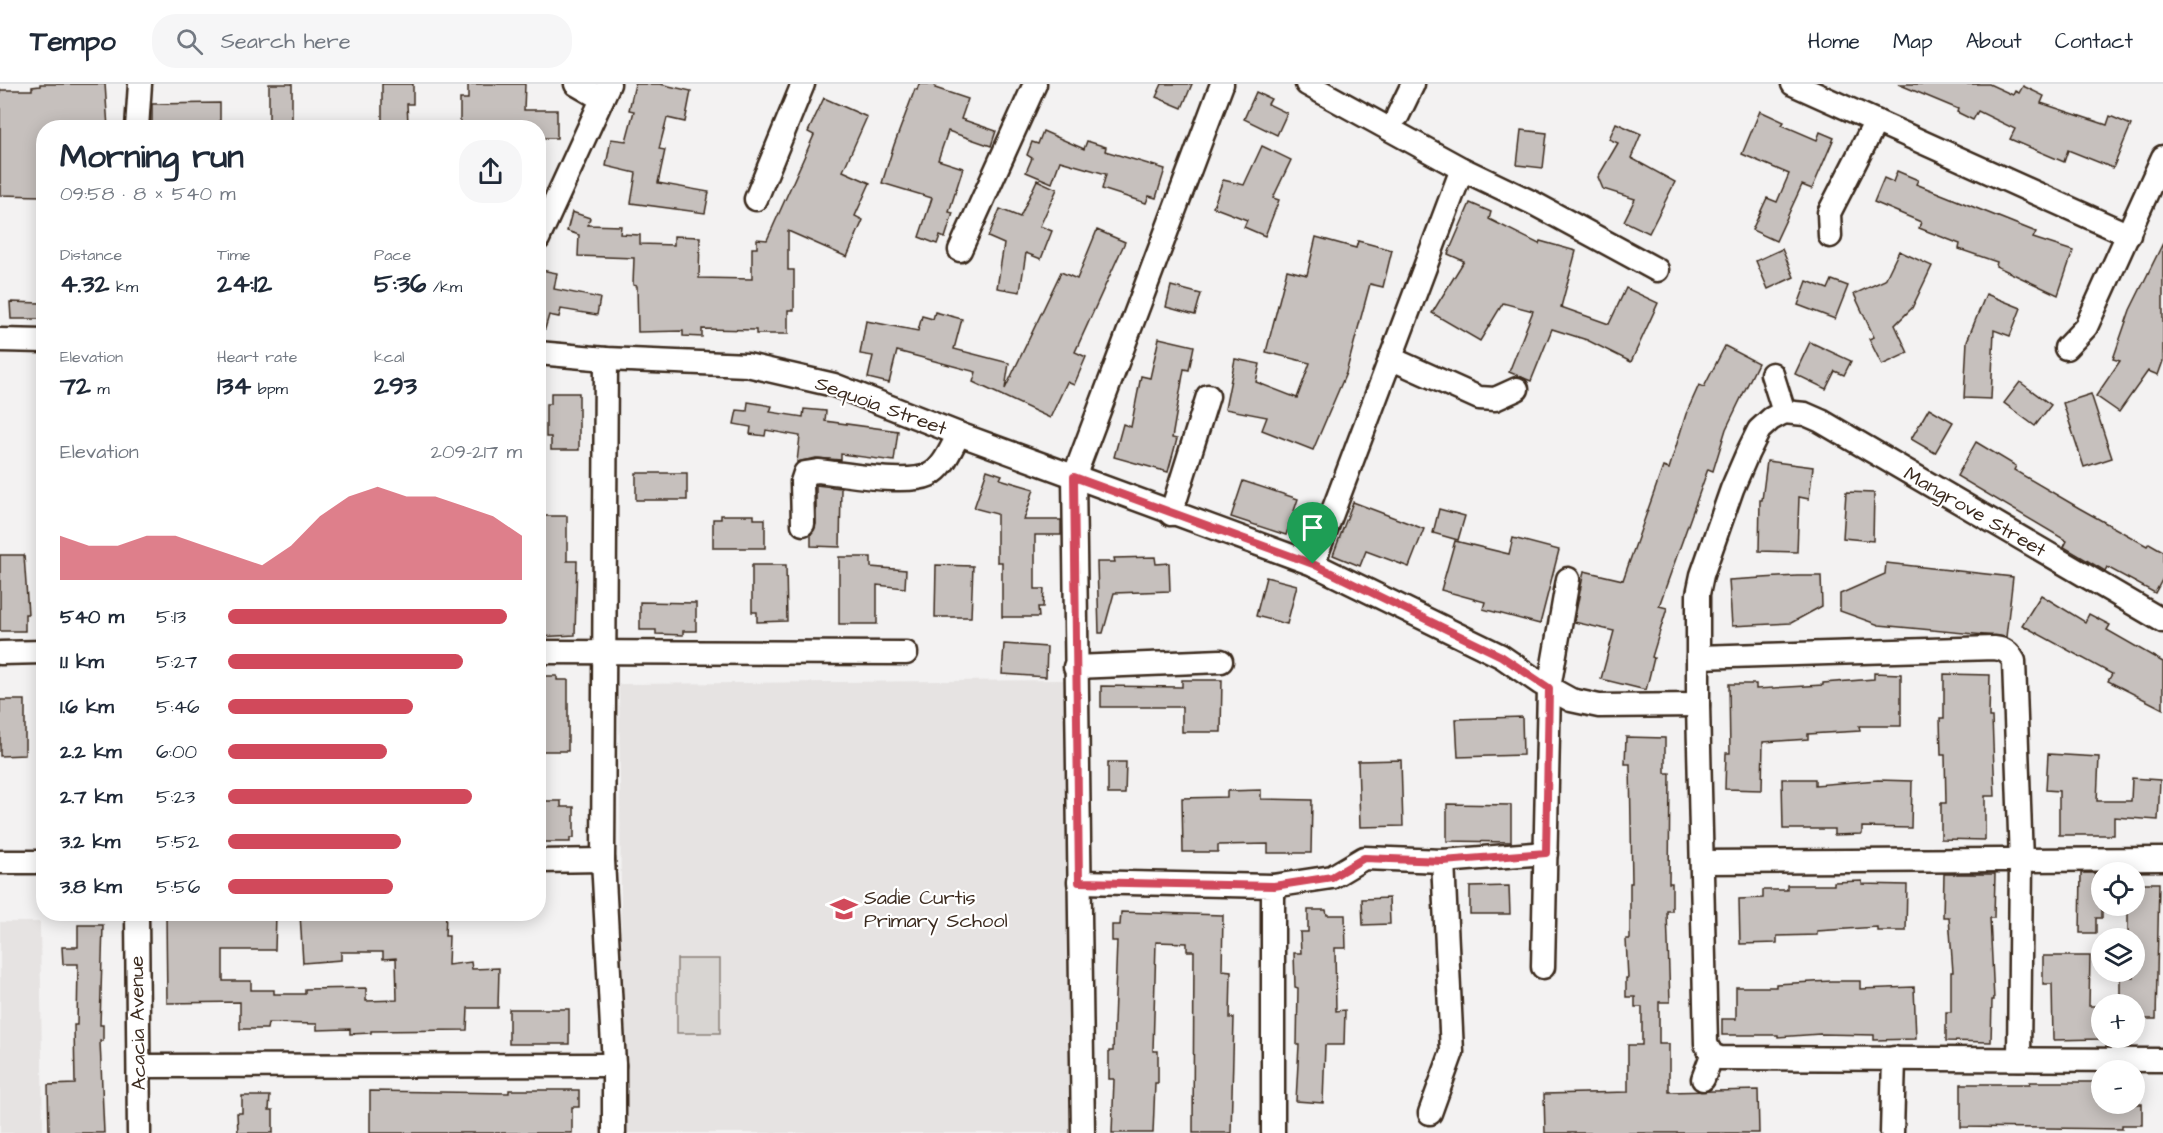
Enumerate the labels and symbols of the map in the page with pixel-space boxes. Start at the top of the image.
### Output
street label: Sequoia Street [811,369,951,443]
street label: Mangrove Street [1898,460,2051,565]
pin [1287,502,1338,564]
place label: Sadie Curtis Primary School [864,884,1008,936]
school or university icon: Sadie Curtis Primary School [829,894,859,924]
street label: Acacia Avenue [123,955,153,1090]

